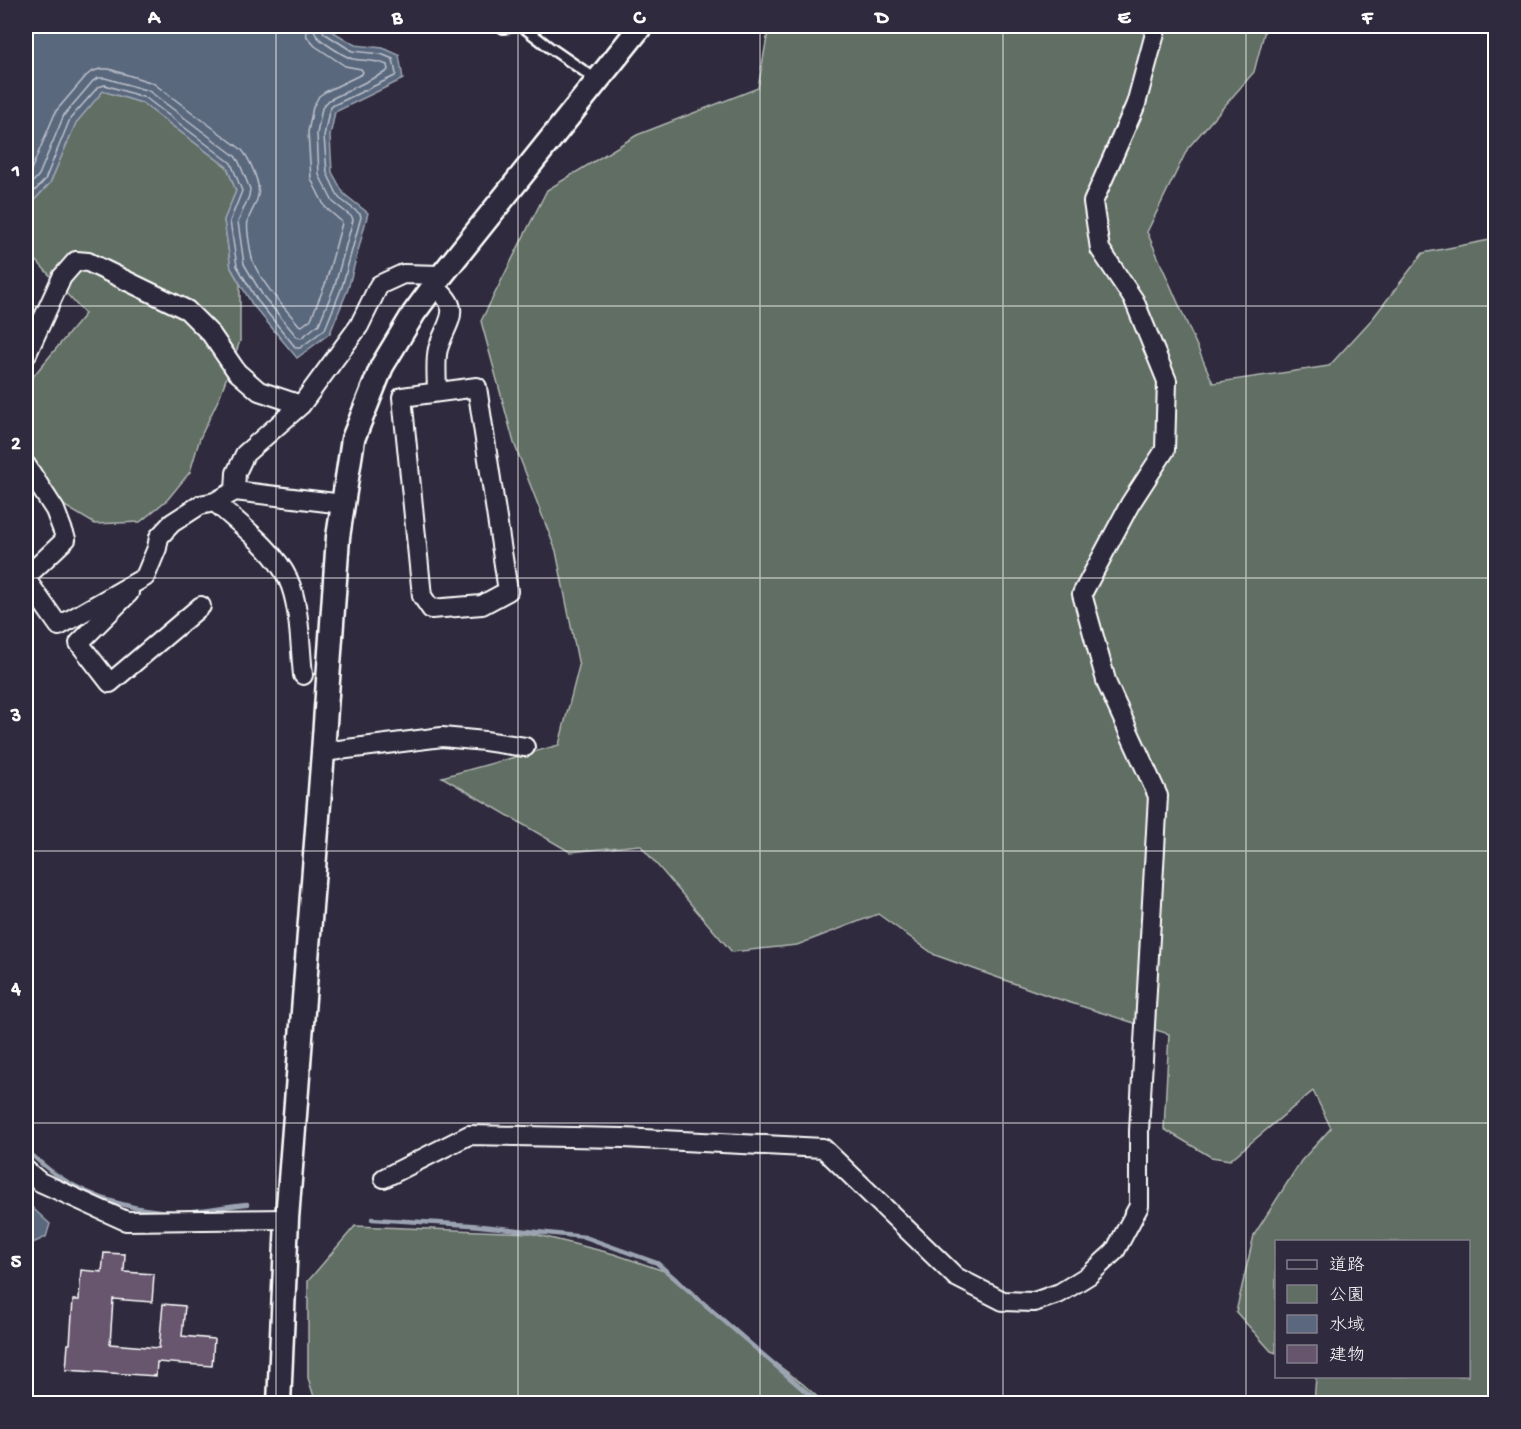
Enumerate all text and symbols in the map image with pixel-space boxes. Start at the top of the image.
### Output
text: A [147,8,162,31]
text: B [391,8,403,31]
text: C [633,8,647,31]
text: D [873,8,889,31]
text: E [1118,8,1132,31]
text: F [1361,8,1374,31]
text: 1 [11,161,20,184]
text: 2 [11,434,21,457]
text: 3 [10,706,21,729]
text: 4 [10,979,21,1002]
legend [1275,1240,1470,1378]
text: 5 [11,1252,22,1275]
text: 道路 [1329,1255,1365,1277]
text: 公園 [1329,1286,1365,1307]
text: 水域 [1329,1315,1365,1337]
text: 建物 [1329,1345,1365,1367]

